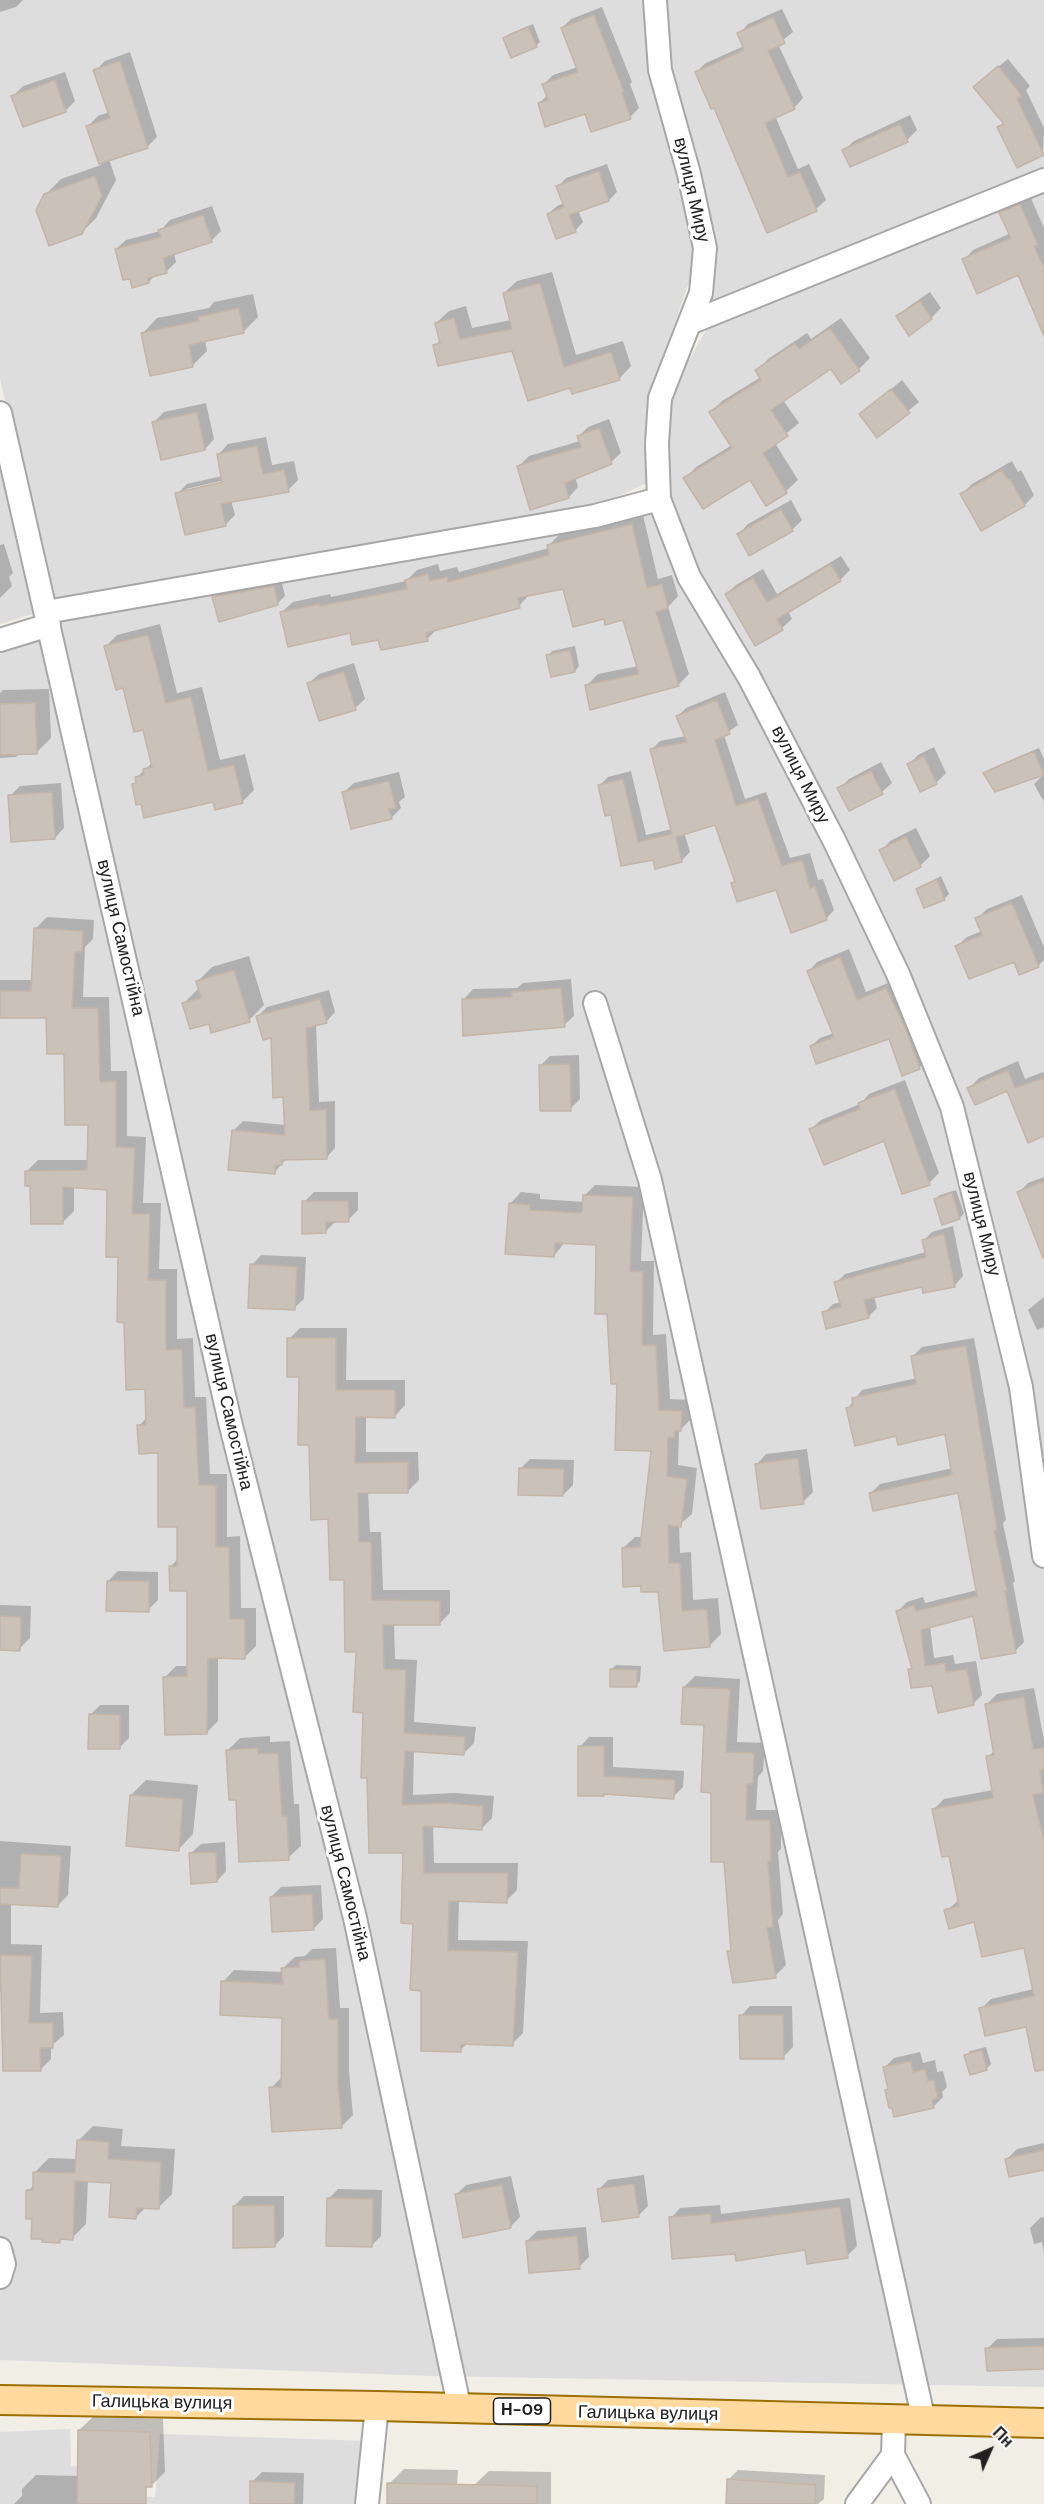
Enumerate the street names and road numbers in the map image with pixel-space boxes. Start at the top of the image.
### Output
street label: вулиця Миру [668,135,714,245]
street label: вулиця Миру [766,722,834,828]
street label: вулиця Самостійна [91,858,149,1018]
street label: вулиця Миру [958,1169,1004,1279]
street label: вулиця Самостійна [199,1332,257,1492]
street label: вулиця Самостійна [315,1803,375,1963]
street label: Галицька вулиця [92,2391,232,2415]
road number: Н-09 [494,2398,550,2424]
street label: Галицька вулиця [578,2402,718,2426]

